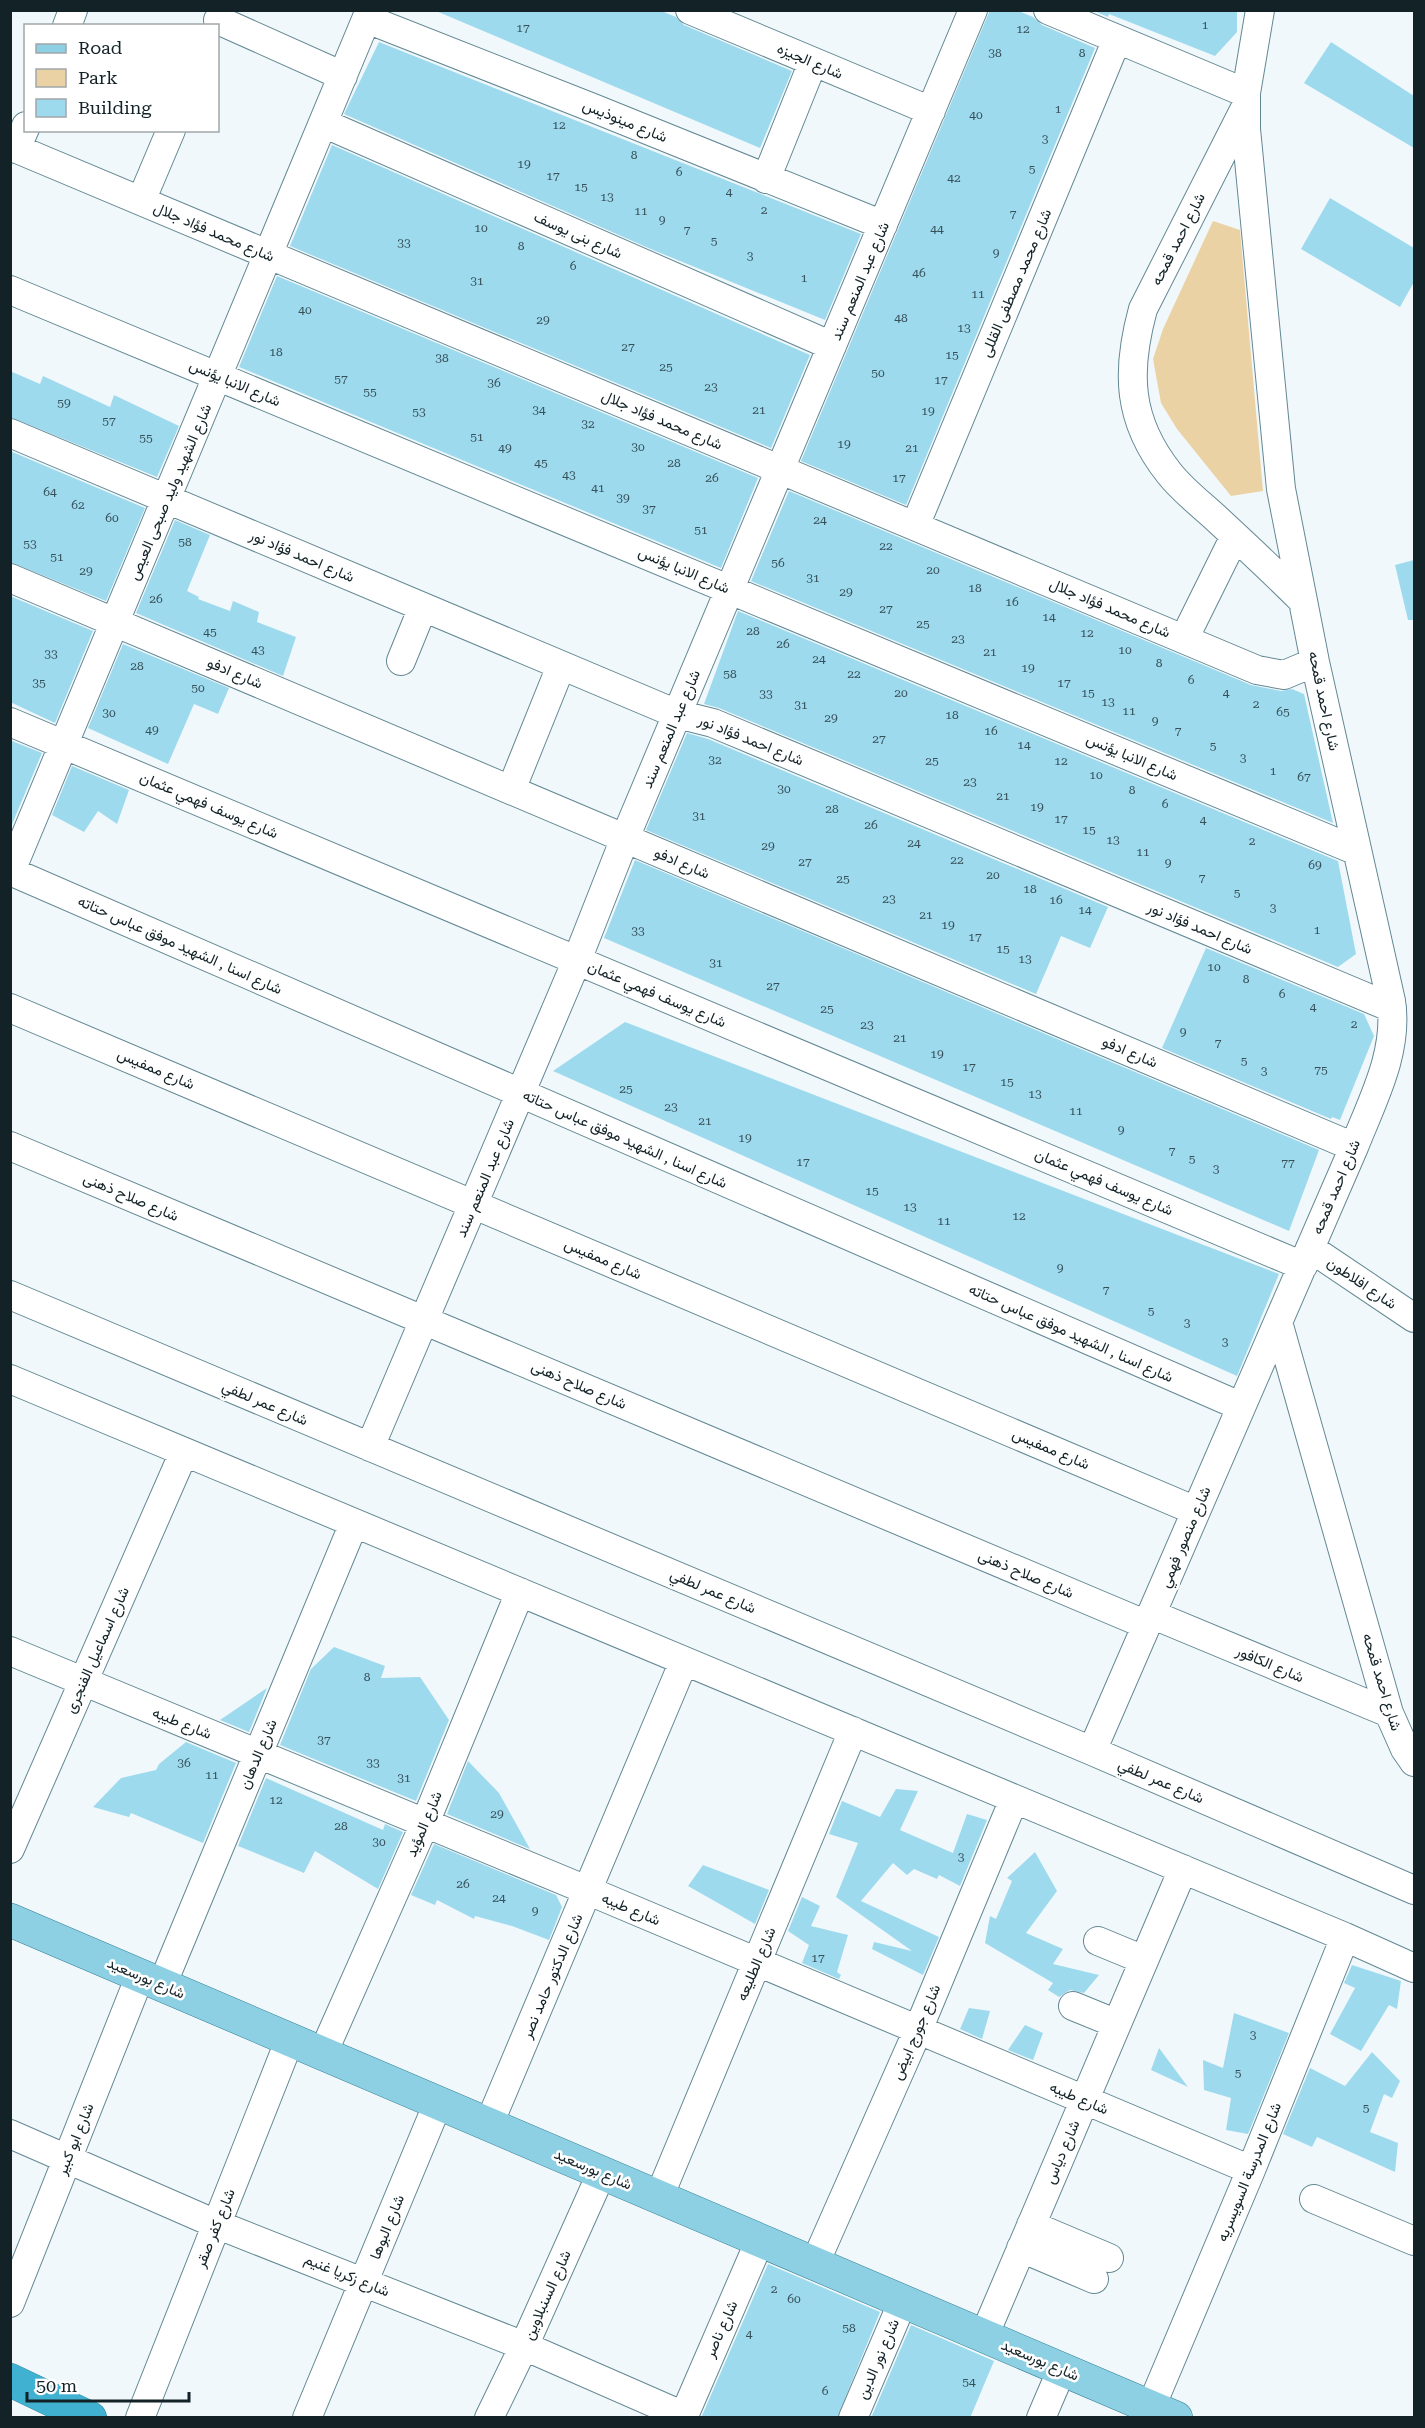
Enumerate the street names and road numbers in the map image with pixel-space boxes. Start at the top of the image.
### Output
street label: شارع الجيزه [774,39,846,85]
street label: شارع مينوذيس [579,96,670,148]
street label: شارع احمد قمحه [1147,190,1211,289]
street label: شارع محمد فؤاد جلال [150,198,277,267]
street label: شارع محمد مصطفى القللى [977,206,1057,361]
street label: شارع بنى يوسف [530,207,625,264]
street label: شارع عبد المنعم سند [827,219,895,344]
street label: شارع الانبا يؤنس [186,356,283,412]
street label: شارع محمد فؤاد جلال [598,386,725,455]
street label: شارع الشهيد وليد صبحى العيص [125,401,217,584]
street label: شارع احمد فؤاد نور [245,525,357,588]
street label: شارع الانبا يؤنس [635,543,732,599]
street label: شارع محمد فؤاد جلال [1046,574,1173,643]
street label: شارع احمد قمحه [1303,650,1343,753]
street label: شارع ادفو [204,653,265,695]
street label: شارع عبد المنعم سند [638,667,706,792]
street label: شارع احمد فؤاد نور [694,710,806,771]
street label: شارع الانبا يؤنس [1083,730,1180,786]
street label: شارع يوسف فهمي عثمان [136,768,281,846]
street label: شارع ادفو [651,843,712,885]
street label: شارع اسنا , الشهيد موفق عباس حتاته [74,892,285,1000]
street label: شارع احمد فؤاد نور [1143,897,1255,960]
street label: شارع يوسف فهمي عثمان [584,957,729,1035]
street label: شارع ادفو [1099,1032,1160,1074]
street label: شارع ممفيس [114,1045,197,1095]
street label: شارع اسنا , الشهيد موفق عباس حتاته [519,1086,730,1194]
street label: شارع عبد المنعم سند [452,1116,520,1241]
street label: شارع احمد قمحه [1308,1137,1366,1238]
street label: شارع يوسف فهمي عثمان [1031,1145,1176,1223]
street label: شارع صلاح ذهنى [80,1169,182,1227]
street label: شارع ممفيس [561,1235,644,1285]
street label: شارع افلاطون [1323,1253,1400,1315]
street label: شارع اسنا , الشهيد موفق عباس حتاته [965,1280,1176,1388]
street label: شارع صلاح ذهنى [528,1357,630,1415]
street label: شارع عمر لطفي [218,1377,311,1433]
street label: شارع ممفيس [1009,1425,1092,1475]
street label: شارع منصور فهمي [1156,1483,1218,1592]
street label: شارع صلاح ذهنى [975,1546,1077,1604]
street label: شارع عمر لطفي [666,1565,759,1621]
street label: شارع اسماعيل الفنجرى [61,1584,135,1717]
street label: شارع احمد قمحه [1357,1631,1405,1734]
street label: شارع الكافور [1232,1641,1307,1688]
street label: شارع طيبه [149,1703,214,1745]
street label: شارع الدهان [235,1716,283,1792]
street label: شارع عمر لطفي [1114,1755,1207,1811]
street label: شارع المؤيد [402,1788,448,1860]
street label: شارع طيبه [598,1889,663,1931]
street label: شارع الدكتور حامد نصر [517,1911,588,2043]
street label: شارع الطليعه [732,1924,782,2004]
street label: شارع بورسعيد [104,1954,188,2004]
street label: شارع جورج ابيض [888,1981,946,2083]
street label: شارع طيبه [1046,2078,1111,2120]
street label: شارع ابو كبير [52,2100,99,2179]
street label: شارع المدرسة السويسريه [1213,2100,1287,2245]
street label: شارع دياس [1041,2117,1085,2187]
street label: شارع بورسعيد [551,2145,635,2195]
street label: شارع كفر صقر [191,2186,241,2272]
street label: شارع البوها [366,2192,410,2263]
street label: شارع السنبلاوين [519,2247,577,2344]
street label: شارع زكريا غنيم [301,2250,392,2302]
street label: شارع ناصر [700,2298,743,2362]
street label: شارع نور الدين [853,2316,905,2403]
street label: شارع بورسعيد [998,2336,1082,2386]

